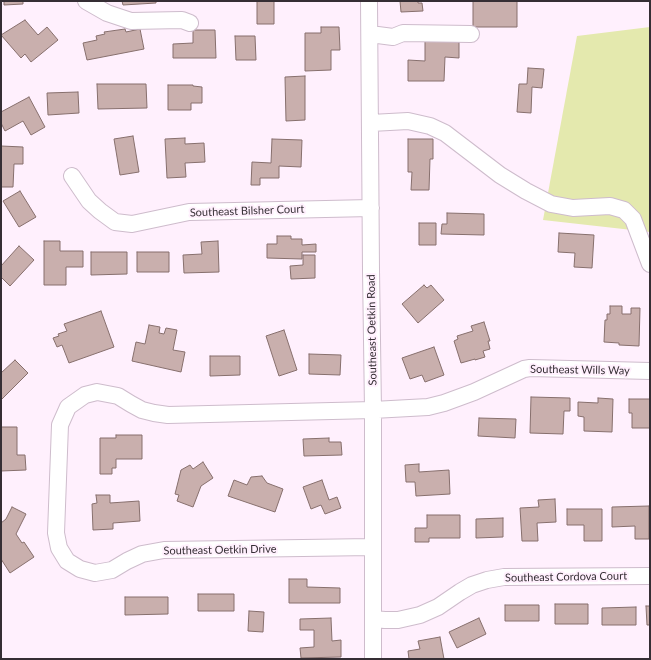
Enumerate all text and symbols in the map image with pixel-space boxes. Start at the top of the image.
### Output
street label: Southeast Bilsher Court [190,202,304,220]
street label: Southeast Oetkin Road [364,274,380,386]
street label: Southeast Wills Way [530,363,630,377]
street label: Southeast Oetkin Drive [163,542,277,558]
street label: Southeast Cordova Court [505,569,627,585]

